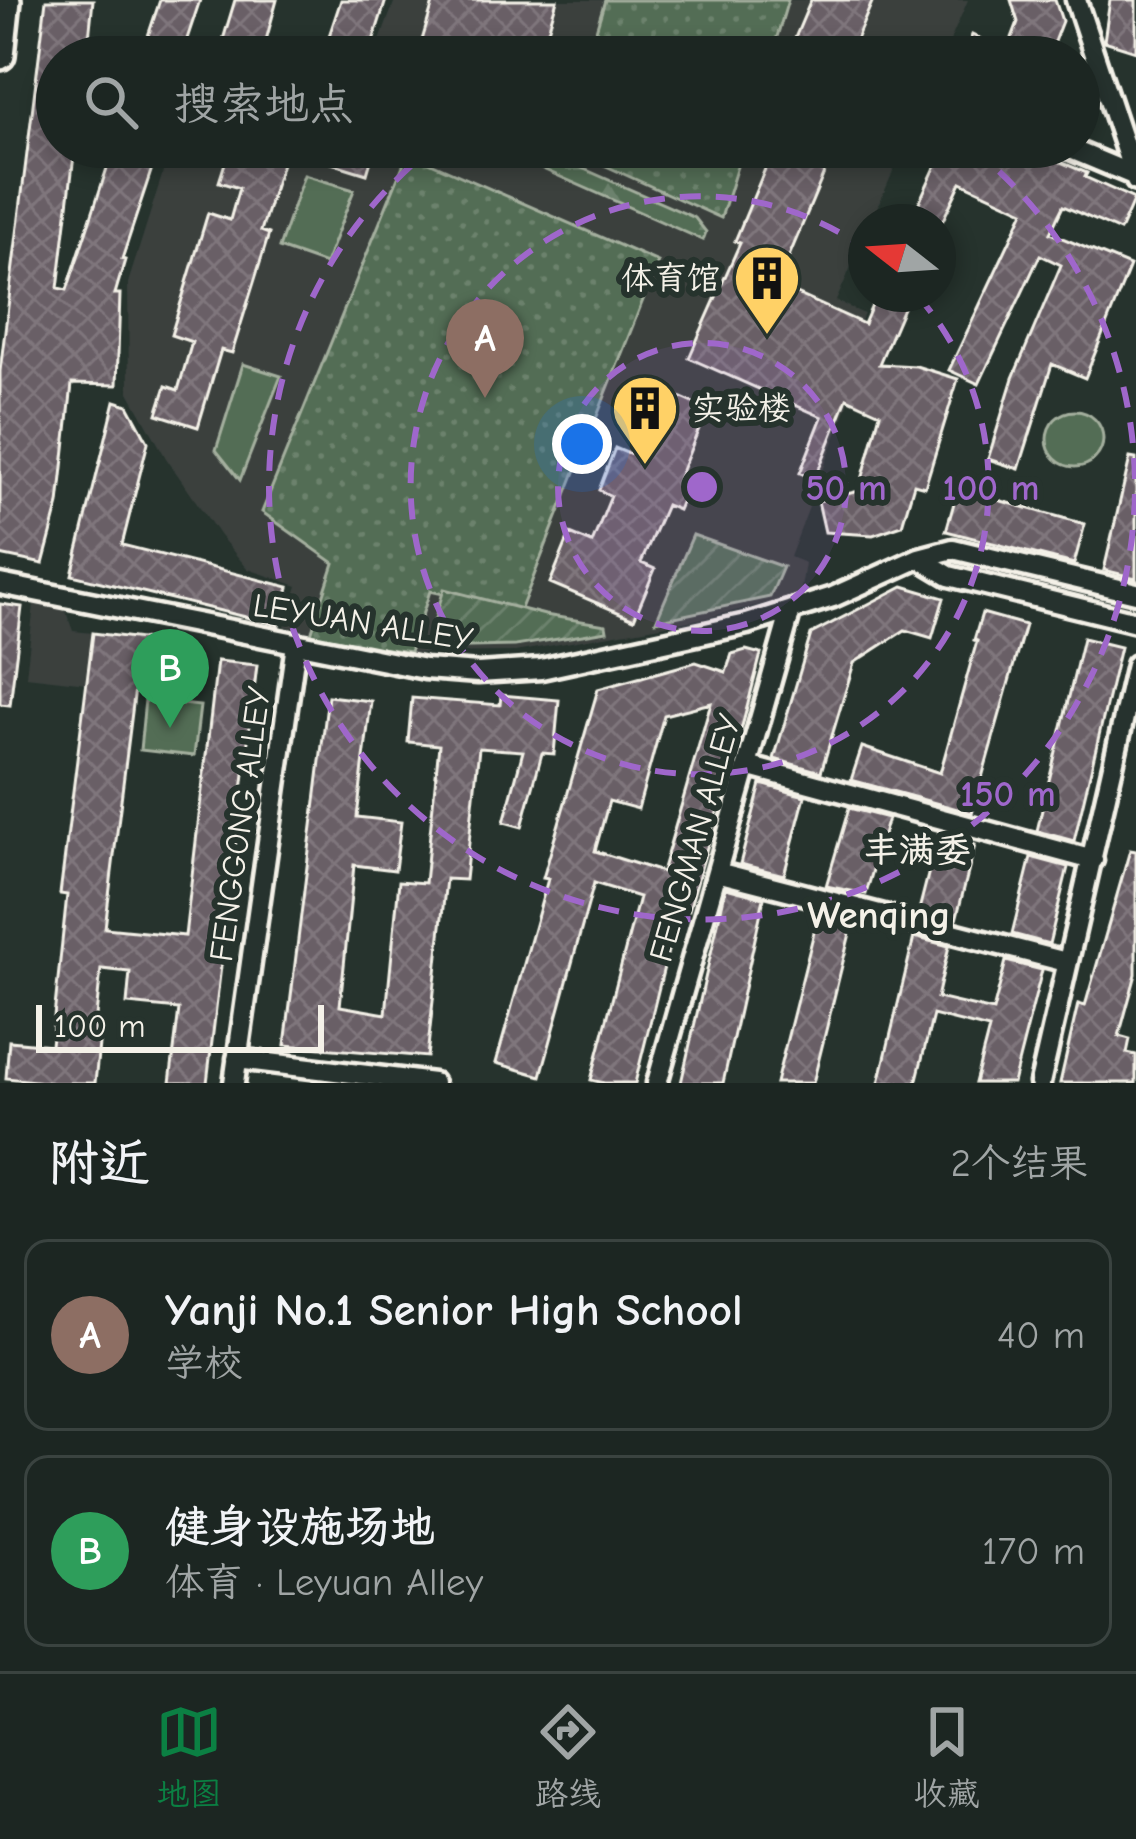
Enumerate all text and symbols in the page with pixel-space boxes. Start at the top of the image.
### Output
search box [36,36,1100,168]
icon: search [78,69,144,135]
text: 搜索地点 [174,78,354,130]
north arrow [848,204,956,312]
building icon: 体育馆 [732,243,802,337]
place label: 体育馆 [621,259,720,297]
pin: A [446,299,524,398]
building icon: 实验楼 [610,373,680,467]
place label: 实验楼 [692,389,791,427]
your location [552,414,612,474]
centre of rings [681,466,723,508]
text: 50 m [805,468,887,509]
text: 100 m [943,468,1039,509]
street label: LEYUAN ALLEY [250,586,476,658]
pin: B [131,629,209,728]
street label: FENGGONG ALLEY [202,684,278,964]
street label: FENGMAN ALLEY [642,710,749,966]
text: 150 m [960,774,1056,815]
district label: 丰满委 [863,830,971,871]
district label: Wenqing [807,893,951,938]
scale bar [36,999,324,1052]
text: 100 m [54,1007,146,1045]
text: 附近 [48,1134,150,1193]
text: 2个结果 [951,1141,1088,1186]
text: Yanji No.1 Senior High School [165,1284,743,1336]
text: A [79,1313,101,1358]
text: 40 m [997,1313,1085,1358]
text: 学校 [165,1341,243,1386]
text: 健身设施场地 [165,1501,435,1553]
text: B [78,1529,102,1574]
text: 170 m [982,1529,1085,1574]
text: 体育 · Leyuan Alley [165,1560,483,1605]
tab: 地图 [156,1699,222,1814]
tab: 路线 [535,1699,601,1814]
tab: 收藏 [914,1699,980,1814]

